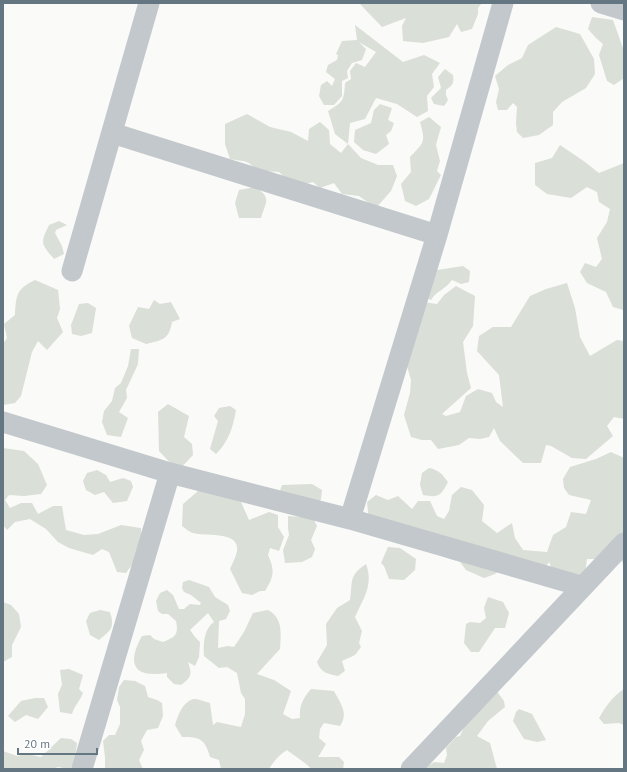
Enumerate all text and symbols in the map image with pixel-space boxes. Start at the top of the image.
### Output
scale bar [18,730,97,756]
text: 20 m [24,736,50,751]

